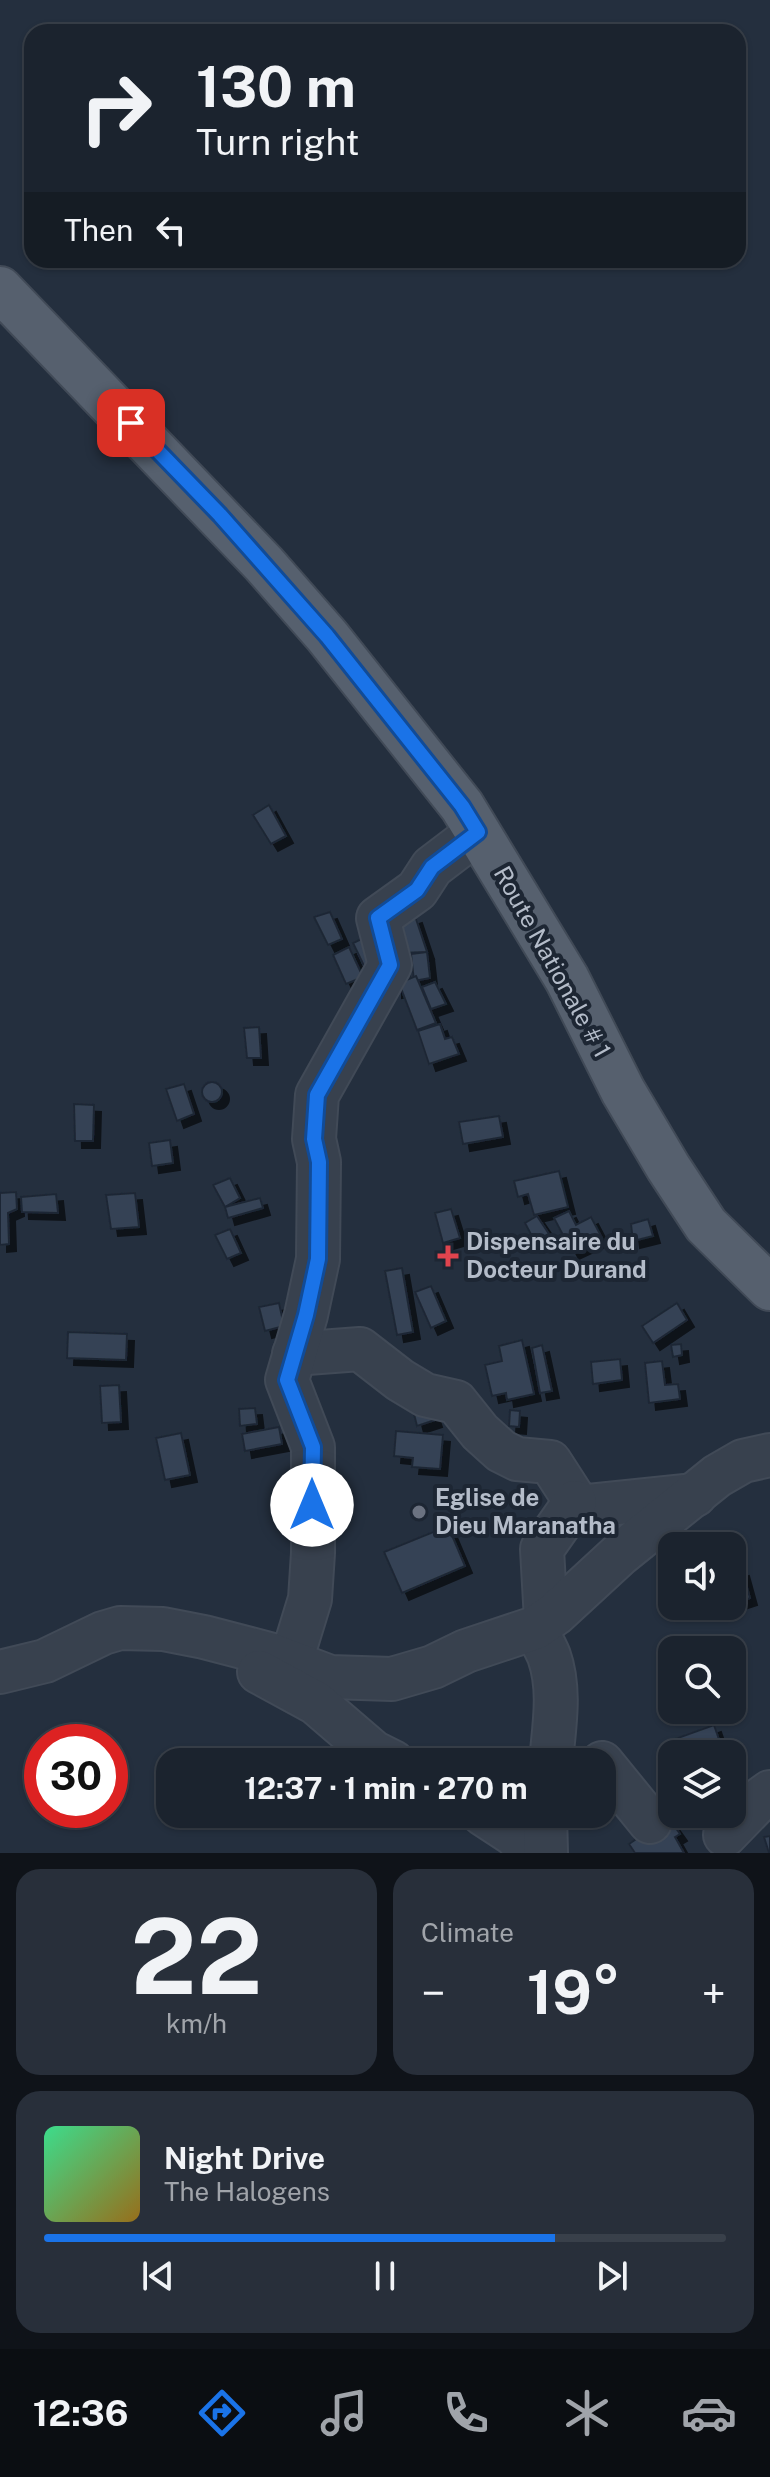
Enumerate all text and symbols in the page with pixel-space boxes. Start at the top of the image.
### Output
text: 130 m [196,54,356,120]
icon: right [64,56,168,160]
text: Turn right [196,121,359,163]
icon: left [149,208,193,252]
text: Then [64,212,133,248]
pin [97,389,165,457]
icon: arrive [109,401,153,445]
street label: Route Nationale # 1 [489,861,617,1062]
place label: Dispensaire du Docteur Durand [466,1227,647,1283]
marker: Dispensaire du Docteur Durand [437,1245,459,1267]
position arrow [270,1463,354,1547]
place label: Eglise de Dieu Maranatha [435,1483,616,1539]
marker: Eglise de Dieu Maranatha [410,1503,428,1521]
map controls [658,1532,746,1828]
button: sound [658,1532,746,1620]
button: search [658,1636,746,1724]
speed limit sign: 30 [24,1724,128,1828]
button: layers [658,1740,746,1828]
text: 12:37 · 1 min · 270 m [244,1770,528,1806]
text: 22 [130,1895,263,2017]
text: Climate [421,1917,514,1948]
text: 19° [527,1957,620,2028]
text: − [421,1967,445,2019]
text: + [702,1967,726,2019]
text: km/h [166,2008,227,2039]
text: Night Drive [164,2140,325,2176]
text: The Halogens [164,2176,330,2207]
icon: previous [136,2254,180,2298]
icon: pause [363,2254,407,2298]
icon: next [590,2254,634,2298]
icon: directions [194,2385,250,2441]
icon: music [316,2385,372,2441]
icon: phone [438,2385,494,2441]
icon: climate [559,2385,615,2441]
icon: car [681,2385,737,2441]
text: 12:36 [33,2392,128,2434]

